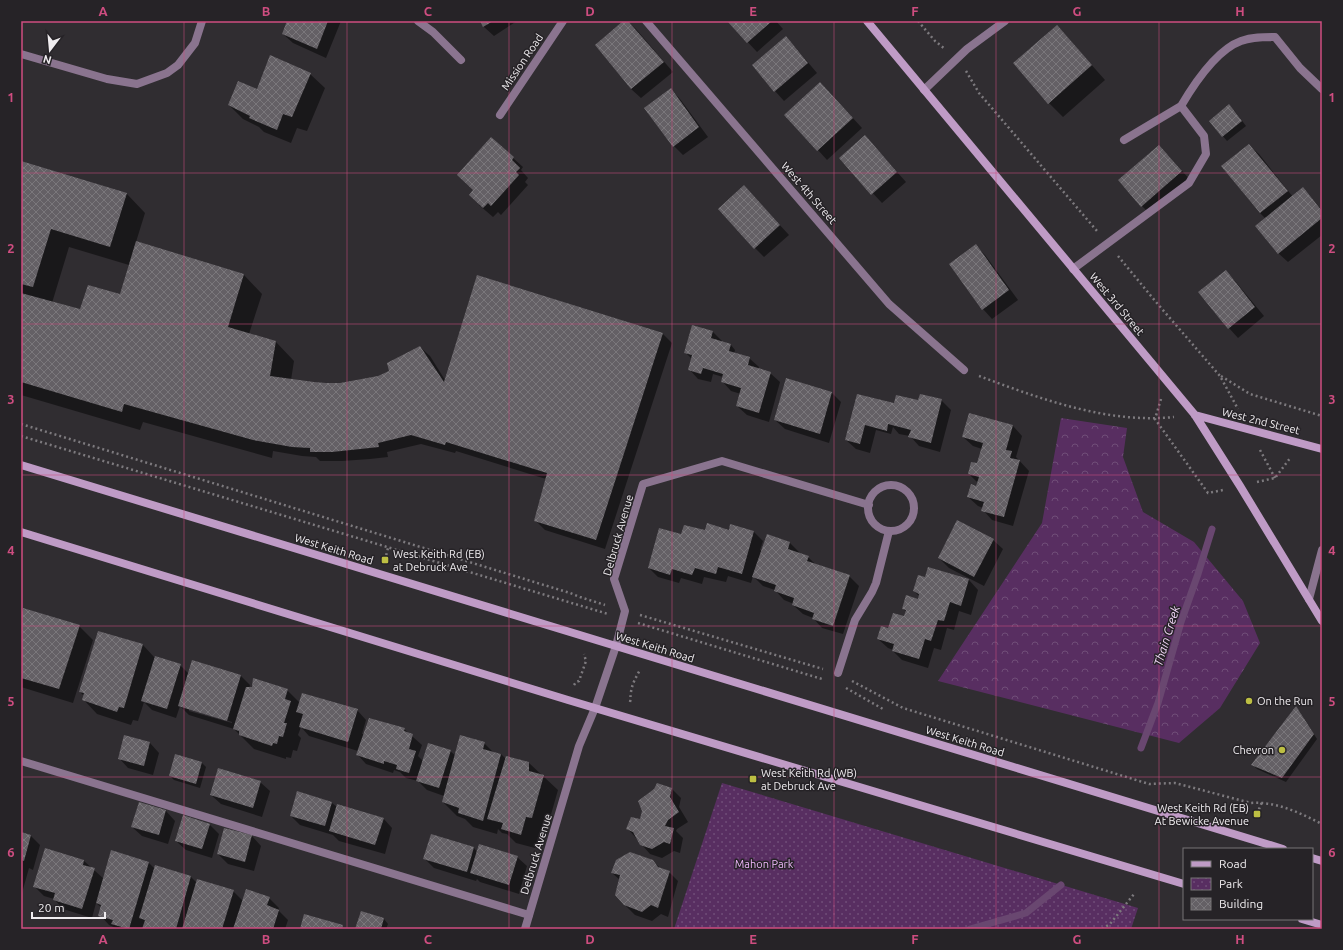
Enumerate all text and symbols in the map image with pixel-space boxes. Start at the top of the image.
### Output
text: A [98,4,108,18]
text: B [262,4,271,18]
text: C [424,4,433,18]
text: D [585,4,595,18]
text: E [749,4,757,18]
text: F [911,4,919,18]
text: G [1073,4,1082,18]
text: H [1235,4,1245,18]
north arrow [30,30,70,70]
street label: Mission Road [499,32,545,92]
text: N [42,53,53,67]
text: 1 [7,90,15,104]
text: 1 [1328,90,1336,104]
street label: West 4th Street [779,160,839,227]
text: 2 [7,241,15,255]
text: 2 [1328,241,1336,255]
street label: West 3rd Street [1087,270,1147,338]
text: 3 [7,392,15,406]
text: 3 [1328,392,1336,406]
street label: West 2nd Street [1221,406,1302,437]
street label: Delbruck Avenue [601,493,635,577]
street label: West Keith Road [293,531,375,567]
text: 4 [7,543,15,557]
text: 4 [1328,543,1336,557]
place label: West Keith Rd (EB) at Debruck Ave [393,548,485,573]
marker: West Keith Rd (EB) at Debruck Ave [380,555,390,565]
water label: Thain Creek [1151,603,1182,668]
street label: West Keith Road [614,629,696,665]
text: 5 [7,694,15,708]
text: 5 [1328,694,1336,708]
place label: On the Run [1257,695,1313,707]
marker: On the Run [1244,696,1254,706]
street label: West Keith Road [924,723,1006,759]
place label: Chevron [1233,744,1274,756]
marker: Chevron [1277,745,1287,755]
place label: West Keith Rd (WB) at Debruck Ave [761,767,857,792]
marker: West Keith Rd (WB) at Debruck Ave [748,774,758,784]
place label: West Keith Rd (EB) At Bewicke Avenue [1155,802,1249,827]
marker: West Keith Rd (EB) At Bewicke Avenue [1252,809,1262,819]
street label: Delbruck Avenue [518,812,554,896]
text: 6 [7,845,15,859]
text: 6 [1328,845,1336,859]
legend [1183,848,1313,920]
text: Road [1219,857,1247,870]
park label: Mahon Park [735,858,794,870]
text: Park [1219,877,1243,890]
scale bar [32,894,105,920]
text: Building [1219,897,1263,910]
text: 20 m [38,901,65,914]
text: A [98,932,108,946]
text: B [262,932,271,946]
text: C [424,932,433,946]
text: D [585,932,595,946]
text: E [749,932,757,946]
text: F [911,932,919,946]
text: G [1073,932,1082,946]
text: H [1235,932,1245,946]

